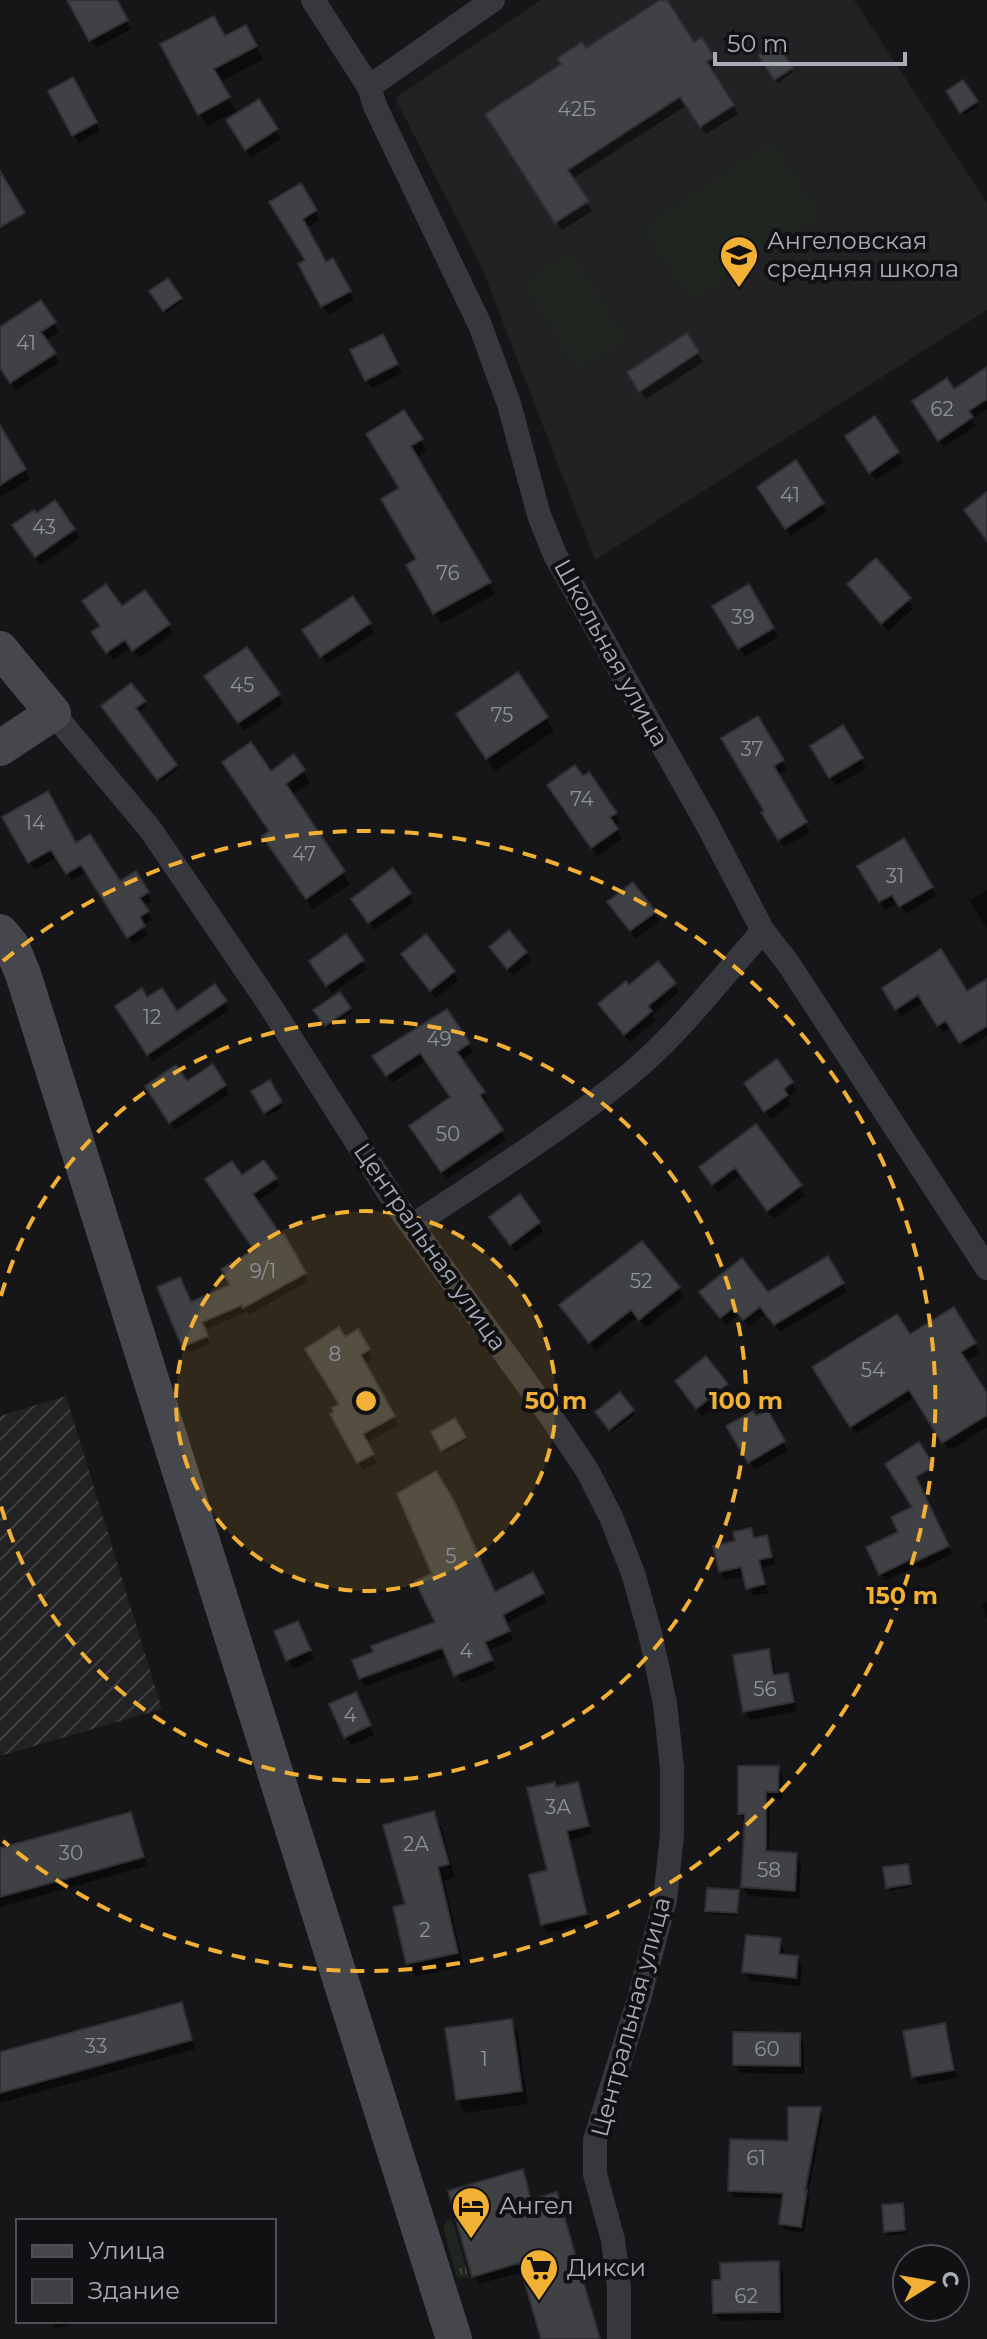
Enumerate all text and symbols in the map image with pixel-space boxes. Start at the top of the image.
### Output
scale bar [715,16,905,66]
text: 50 m [727,29,788,58]
house number: 42Б [557,97,597,121]
place label: Ангеловская средняя школа [767,226,959,283]
school or university icon: Ангеловская средняя школа [718,234,760,289]
house number: 41 [16,331,36,355]
house number: 62 [930,397,954,421]
house number: 41 [780,483,800,507]
house number: 43 [32,515,56,539]
street label: Школьная улица [548,554,675,751]
house number: 76 [436,561,460,585]
house number: 39 [731,605,755,629]
house number: 45 [230,673,254,697]
house number: 75 [491,703,513,727]
house number: 37 [741,737,763,761]
house number: 74 [570,787,594,811]
house number: 14 [25,811,45,835]
house number: 47 [292,842,316,866]
house number: 31 [886,864,904,888]
house number: 12 [143,1005,161,1029]
house number: 49 [426,1027,452,1051]
house number: 50 [436,1122,460,1146]
street label: Центральная улица [348,1137,513,1356]
house number: 9/1 [250,1259,276,1283]
house number: 52 [630,1269,652,1293]
house number: 8 [329,1342,341,1366]
house number: 54 [861,1358,885,1382]
text: 50 m [525,1386,587,1415]
text: 100 m [709,1386,783,1415]
centre of rings [352,1387,380,1415]
house number: 5 [445,1544,457,1568]
text: 150 m [866,1581,938,1610]
house number: 4 [459,1639,473,1663]
house number: 56 [753,1677,777,1701]
house number: 4 [343,1703,357,1727]
house number: 3А [545,1795,571,1819]
house number: 2А [403,1832,429,1856]
house number: 30 [59,1841,83,1865]
house number: 58 [757,1858,781,1882]
street label: Центральная улица [585,1894,676,2140]
house number: 2 [419,1918,431,1942]
house number: 33 [85,2034,107,2058]
house number: 60 [754,2037,780,2061]
house number: 1 [480,2047,488,2071]
house number: 61 [746,2146,766,2170]
hotel icon: Ангел [450,2185,492,2240]
place label: Ангел [499,2191,574,2220]
legend [16,2219,276,2323]
text: Улица [88,2236,166,2265]
north arrow [891,2243,971,2323]
supermarket icon: Дикси [518,2247,560,2302]
place label: Дикси [567,2253,646,2282]
text: С [935,2269,965,2290]
text: Здание [88,2276,180,2305]
house number: 62 [734,2284,758,2308]

